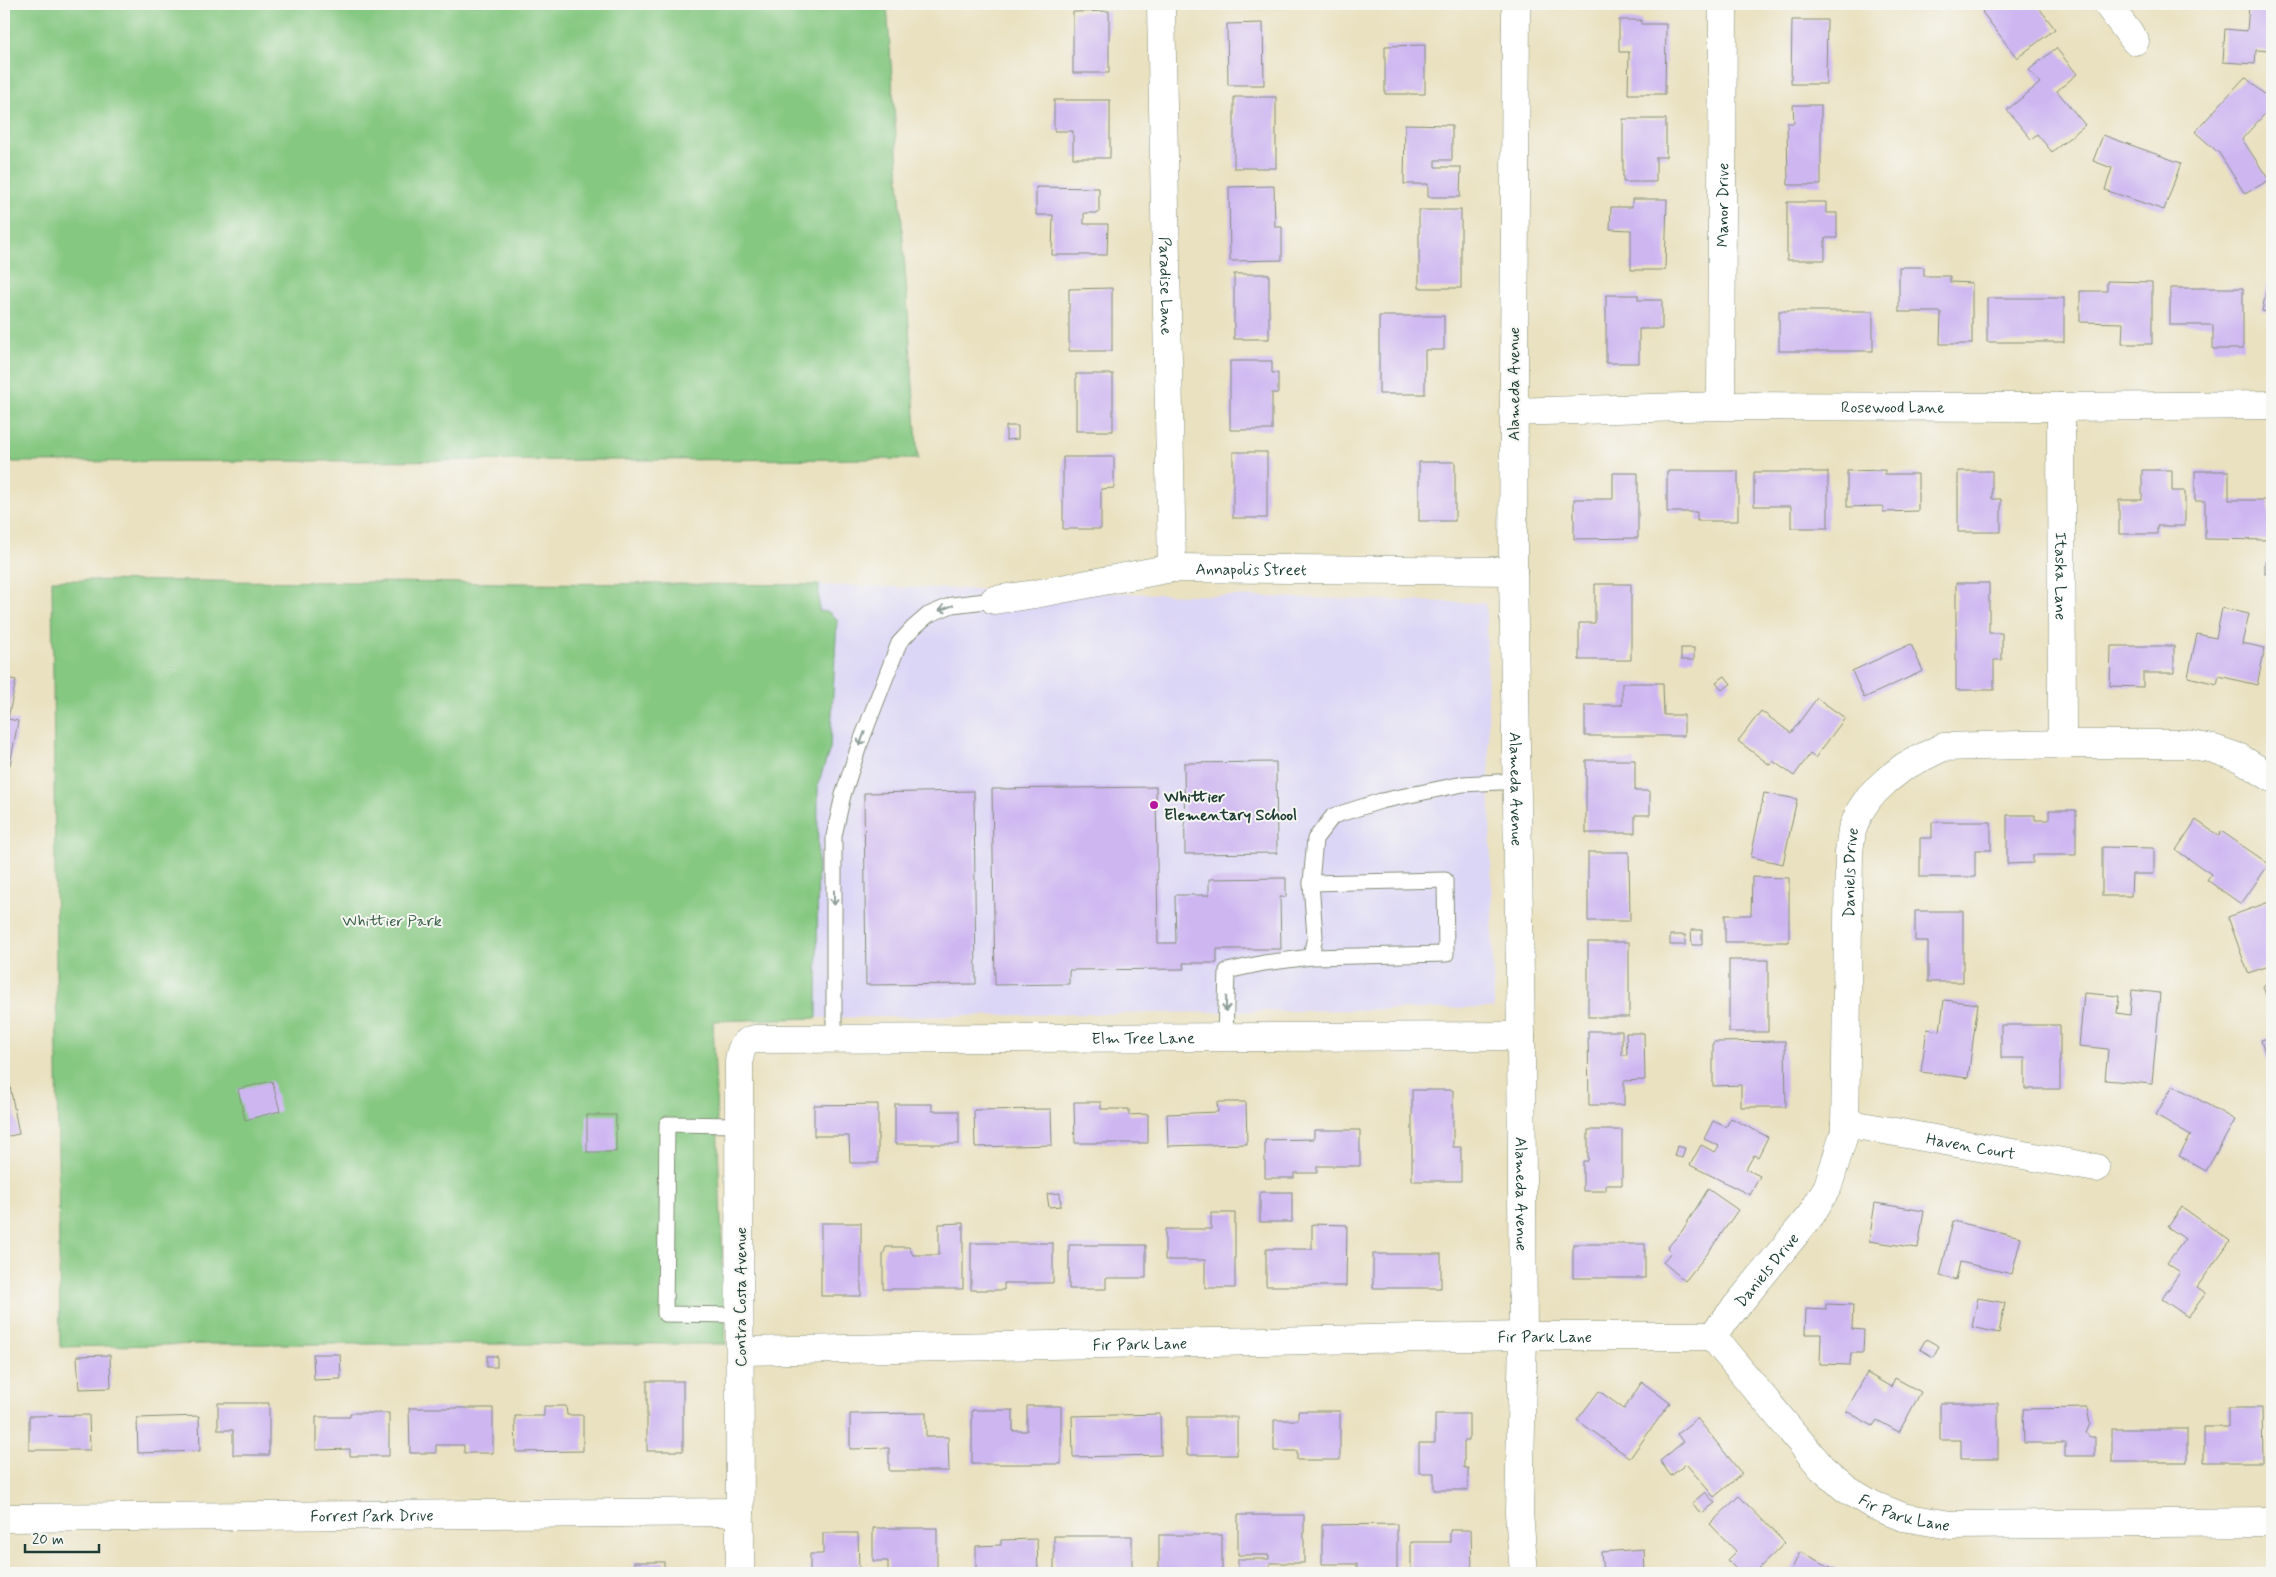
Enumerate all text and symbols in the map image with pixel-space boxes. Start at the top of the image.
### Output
street label: Manor Drive [1713,163,1734,247]
street label: Paradise Lane [1154,236,1176,336]
street label: Alameda Avenue [1504,327,1525,441]
street label: Rosewood Lane [1841,397,1945,419]
street label: Itaska Lane [2049,532,2071,620]
street label: Annapolis Street [1195,559,1307,581]
one-way arrow [939,604,954,613]
one-way arrow [857,731,866,746]
street label: Alameda Avenue [1504,732,1527,846]
place label: Whittier Elementary School [1163,787,1297,826]
marker: Whittier Elementary School [1148,799,1160,811]
street label: Daniels Drive [1839,826,1864,918]
one-way arrow [829,889,839,905]
park label: Whittier Park [342,911,442,932]
one-way arrow [1221,996,1231,1012]
street label: Elm Tree Lane [1092,1028,1195,1050]
street label: Haven Court [1925,1129,2017,1165]
street label: Alameda Avenue [1510,1137,1531,1251]
street label: Contra Costa Avenue [731,1227,752,1367]
street label: Daniels Drive [1731,1229,1804,1312]
street label: Fir Park Lane [1497,1327,1592,1348]
street label: Fir Park Lane [1093,1333,1187,1356]
street label: Fir Park Lane [1854,1490,1952,1537]
street label: Forrest Park Drive [310,1505,434,1528]
scale bar [25,1522,99,1554]
text: 20 m [32,1530,64,1550]

